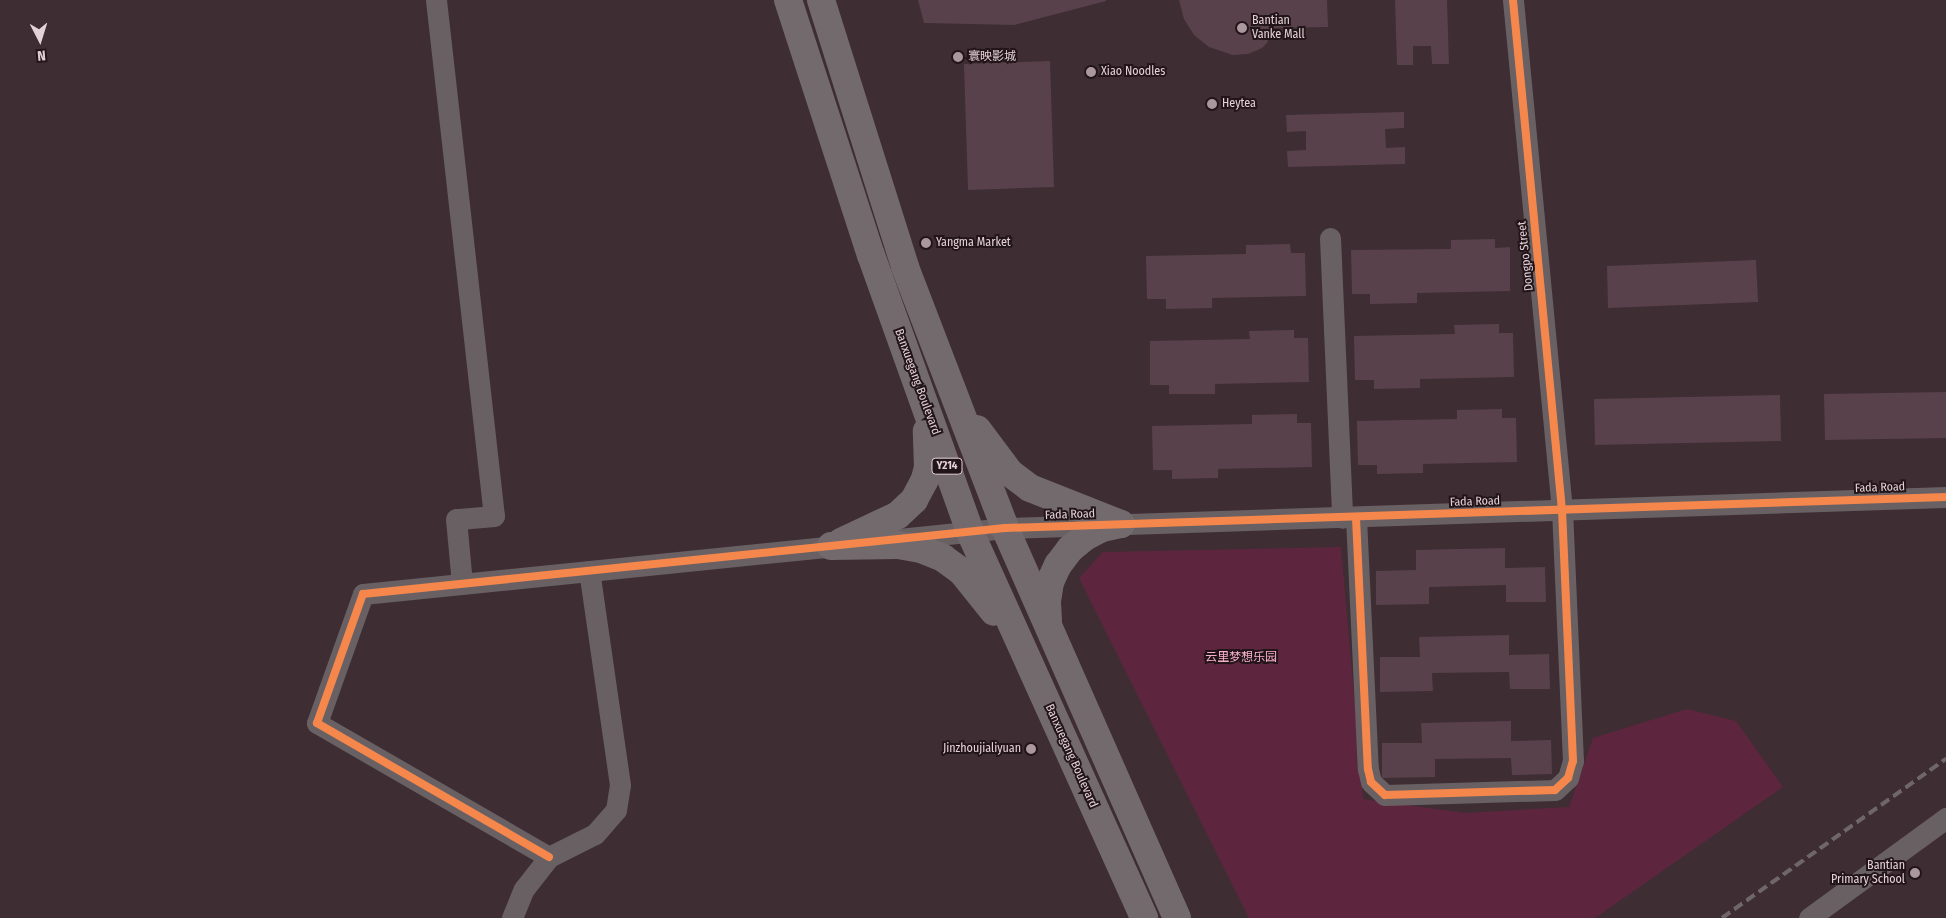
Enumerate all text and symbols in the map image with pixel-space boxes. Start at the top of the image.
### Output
place label: Bantian Vanke Mall [1252,14,1305,42]
north arrow [15,15,65,65]
marker: Bantian Vanke Mall [1236,22,1248,34]
text: N [36,47,46,64]
place label: 寰映影城 [968,50,1016,64]
marker: 寰映影城 [952,51,964,63]
place label: Xiao Noodles [1101,65,1165,79]
marker: Xiao Noodles [1085,66,1097,78]
place label: Heytea [1222,97,1256,111]
marker: Heytea [1206,98,1218,110]
street label: Dongpo Street [1515,220,1537,292]
place label: Yangma Market [936,236,1011,250]
marker: Yangma Market [920,237,932,249]
street label: Banxuegang Boulevard [891,327,943,437]
road number: Y214 [931,458,963,474]
street label: Fada Road [1855,480,1905,496]
street label: Fada Road [1450,494,1500,510]
street label: Fada Road [1045,507,1095,523]
park label: 云里梦想乐园 [1205,651,1277,665]
street label: Banxuegang Boulevard [1042,702,1100,810]
place label: Jinzhoujialiyuan [943,742,1021,756]
marker: Jinzhoujialiyuan [1025,743,1037,755]
place label: Bantian Primary School [1831,859,1905,887]
marker: Bantian Primary School [1909,867,1921,879]

